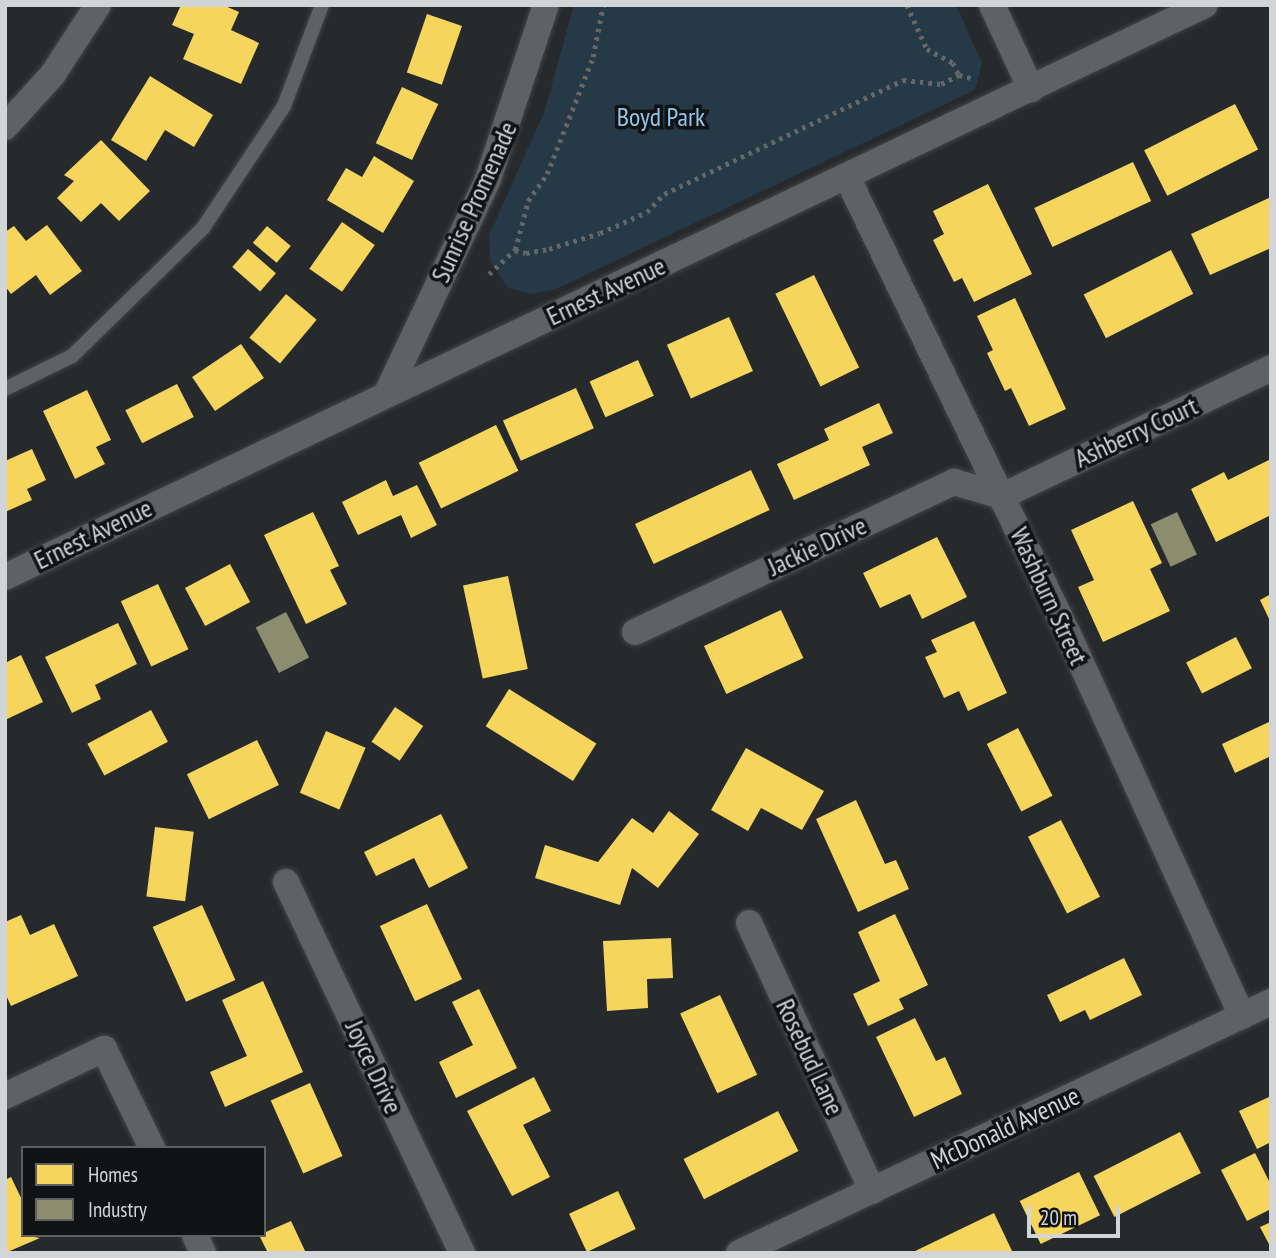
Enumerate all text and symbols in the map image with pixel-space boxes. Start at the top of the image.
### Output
park label: Boyd Park [617,101,705,133]
street label: Sunrise Promenade [425,117,523,287]
street label: Ernest Avenue [542,250,670,332]
street label: Ashberry Court [1069,390,1203,474]
street label: Ernest Avenue [29,492,157,576]
street label: Jackie Drive [763,510,871,582]
street label: Washburn Street [1004,522,1094,670]
street label: Rosebud Lane [770,994,850,1120]
street label: Joyce Drive [339,1015,409,1119]
street label: McDonald Avenue [925,1080,1085,1176]
legend [21,1146,266,1237]
text: Homes [88,1161,138,1188]
scale bar [1031,1192,1124,1236]
text: Industry [88,1196,147,1223]
text: 20 m [1040,1204,1077,1231]

